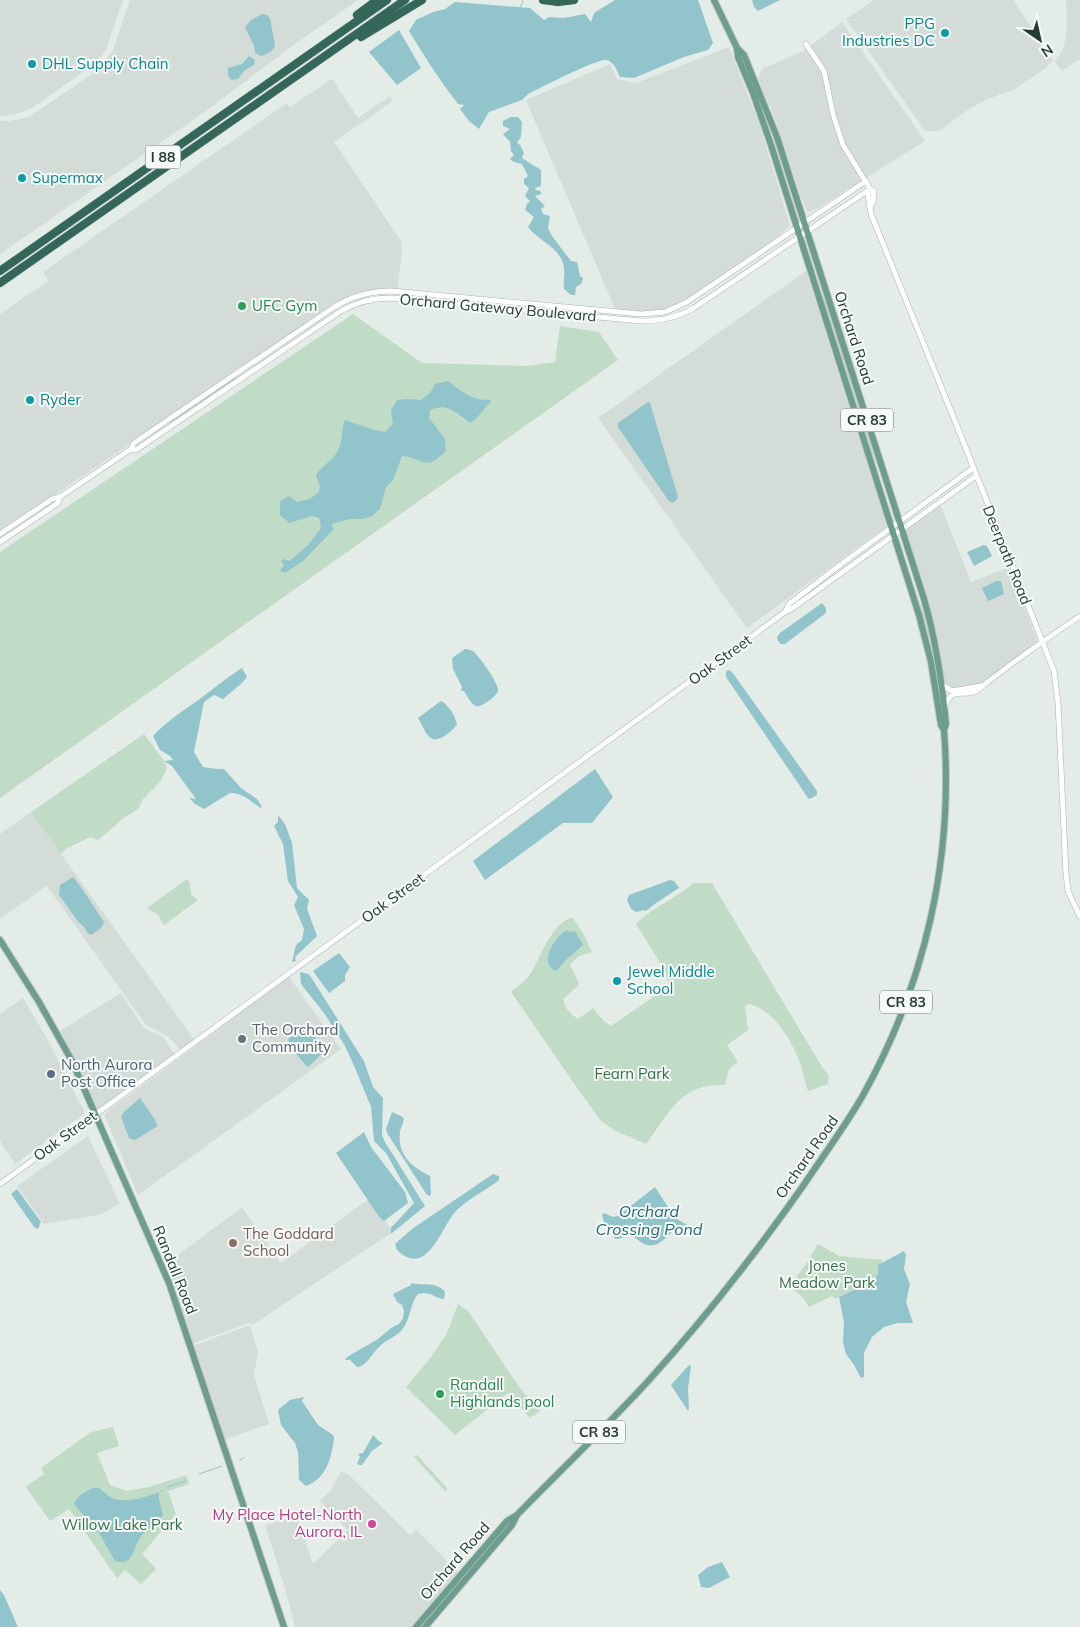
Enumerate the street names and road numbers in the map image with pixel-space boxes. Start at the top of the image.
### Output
road number: I 88 [146,146,180,168]
street label: Orchard Gateway Boulevard [399,289,597,326]
street label: Orchard Road [830,289,879,387]
road number: CR 83 [841,408,893,432]
street label: Deerpath Road [979,502,1036,607]
street label: Oak Street [684,630,755,689]
street label: Oak Street [357,868,428,927]
road number: CR 83 [880,990,932,1014]
street label: Oak Street [29,1106,100,1165]
street label: Orchard Road [771,1111,842,1202]
street label: Randall Road [149,1223,202,1317]
road number: CR 83 [573,1420,625,1444]
street label: Orchard Road [416,1518,494,1604]

